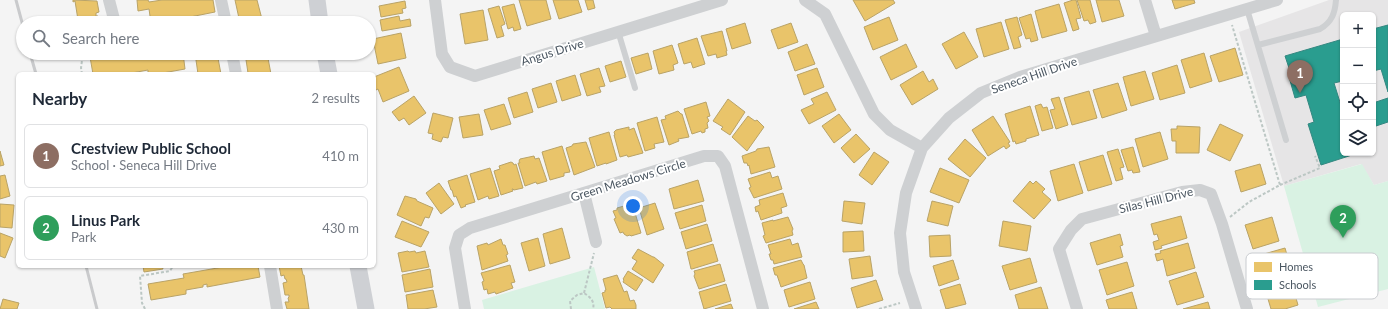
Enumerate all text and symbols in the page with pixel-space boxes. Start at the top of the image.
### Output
map controls [1340,12,1376,156]
button: + [1340,12,1376,48]
search box [16,16,376,60]
icon: search [30,27,52,49]
text: Search here [62,29,139,47]
street label: Angus Drive [519,35,585,69]
button: − [1340,48,1376,84]
street label: Seneca Hill Drive [989,53,1079,97]
pin: 1 [1287,60,1313,93]
button: locate [1340,84,1376,120]
text: Nearby [32,88,87,109]
text: 2 results [312,90,360,106]
button: layers [1340,120,1376,156]
text: Crestview Public School [71,139,231,157]
text: 1 [42,148,50,164]
text: 410 m [322,148,359,164]
street label: Green Meadows Circle [569,155,687,205]
text: School · Seneca Hill Drive [71,157,217,173]
street label: Silas Hill Drive [1117,184,1195,216]
your location [623,196,643,216]
pin: 2 [1330,205,1356,238]
text: Linus Park [71,211,140,229]
text: 2 [42,220,50,236]
text: 430 m [322,220,359,236]
text: Park [71,229,96,245]
legend [1246,253,1378,299]
text: Homes [1279,260,1313,273]
text: Schools [1279,278,1316,291]

